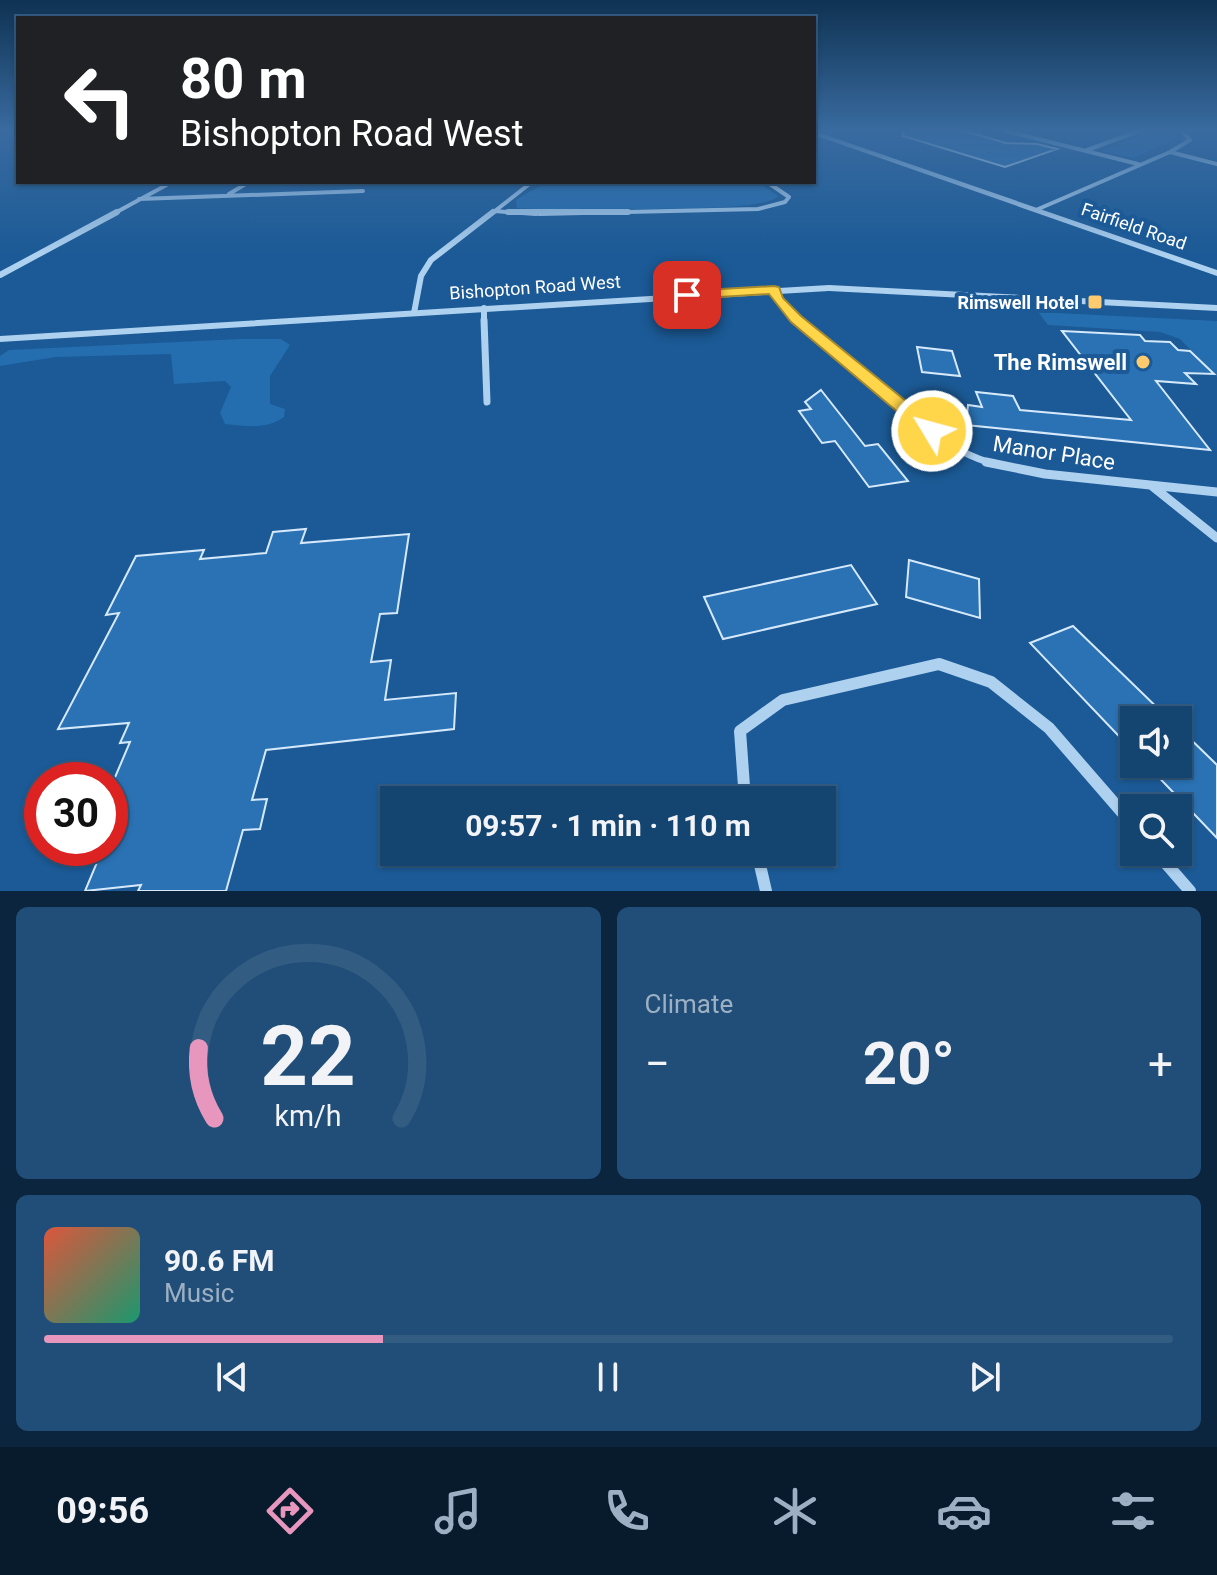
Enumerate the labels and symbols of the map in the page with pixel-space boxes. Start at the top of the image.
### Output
street label: Fairfield Road [1079,198,1189,254]
pin [653,261,721,329]
street label: Bishopton Road West [449,271,621,303]
place label: Rimswell Hotel [957,292,1079,313]
marker: Rimswell Hotel [1086,293,1104,311]
place label: The Rimswell [994,350,1127,375]
marker: The Rimswell [1134,353,1152,371]
position arrow [890,389,974,473]
street label: Manor Place [991,431,1117,475]
speed limit sign: 30 [24,762,128,866]

